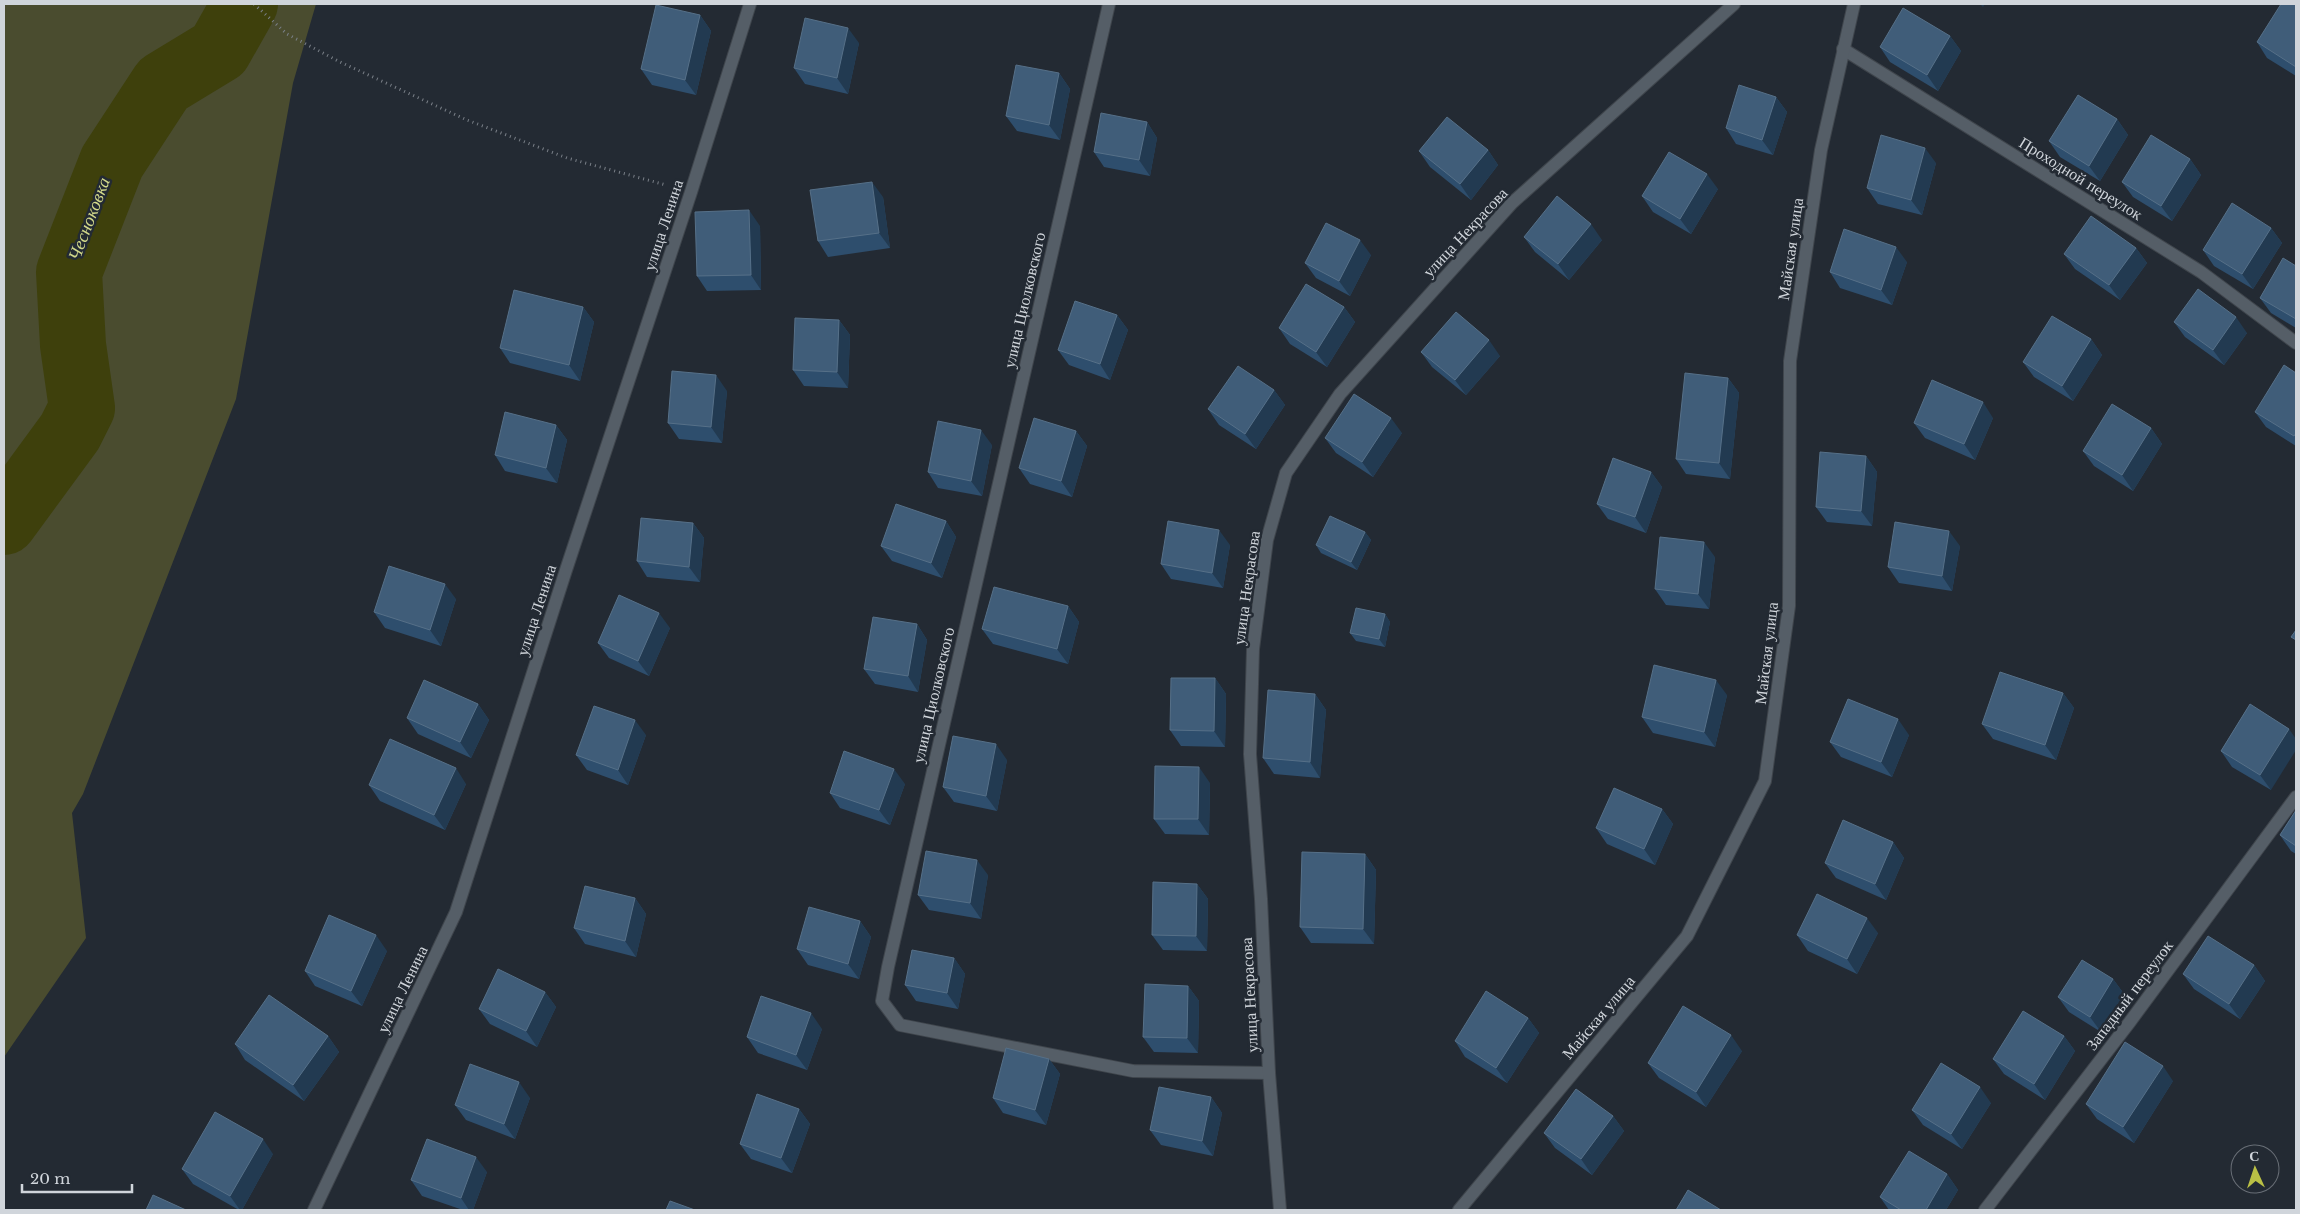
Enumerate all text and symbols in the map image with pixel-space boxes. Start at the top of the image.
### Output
street label: Проходной переулок [2016,132,2146,224]
water label: Чесноковка [63,174,115,264]
street label: улица Ленина [639,177,687,273]
street label: улица Некрасова [1418,183,1512,281]
street label: Майская улица [1773,197,1807,301]
street label: улица Циолковского [999,230,1049,370]
street label: улица Некрасова [1228,530,1264,646]
street label: улица Ленина [512,562,560,658]
street label: Майская улица [1750,601,1782,705]
street label: улица Циолковского [908,625,958,765]
street label: Западный переулок [2081,936,2177,1054]
street label: улица Некрасова [1236,937,1262,1053]
street label: улица Ленина [372,942,432,1036]
street label: Майская улица [1557,971,1639,1063]
north arrow [2230,1144,2280,1194]
text: С [2249,1147,2260,1165]
scale bar [22,1162,132,1194]
text: 20 m [30,1169,70,1188]

